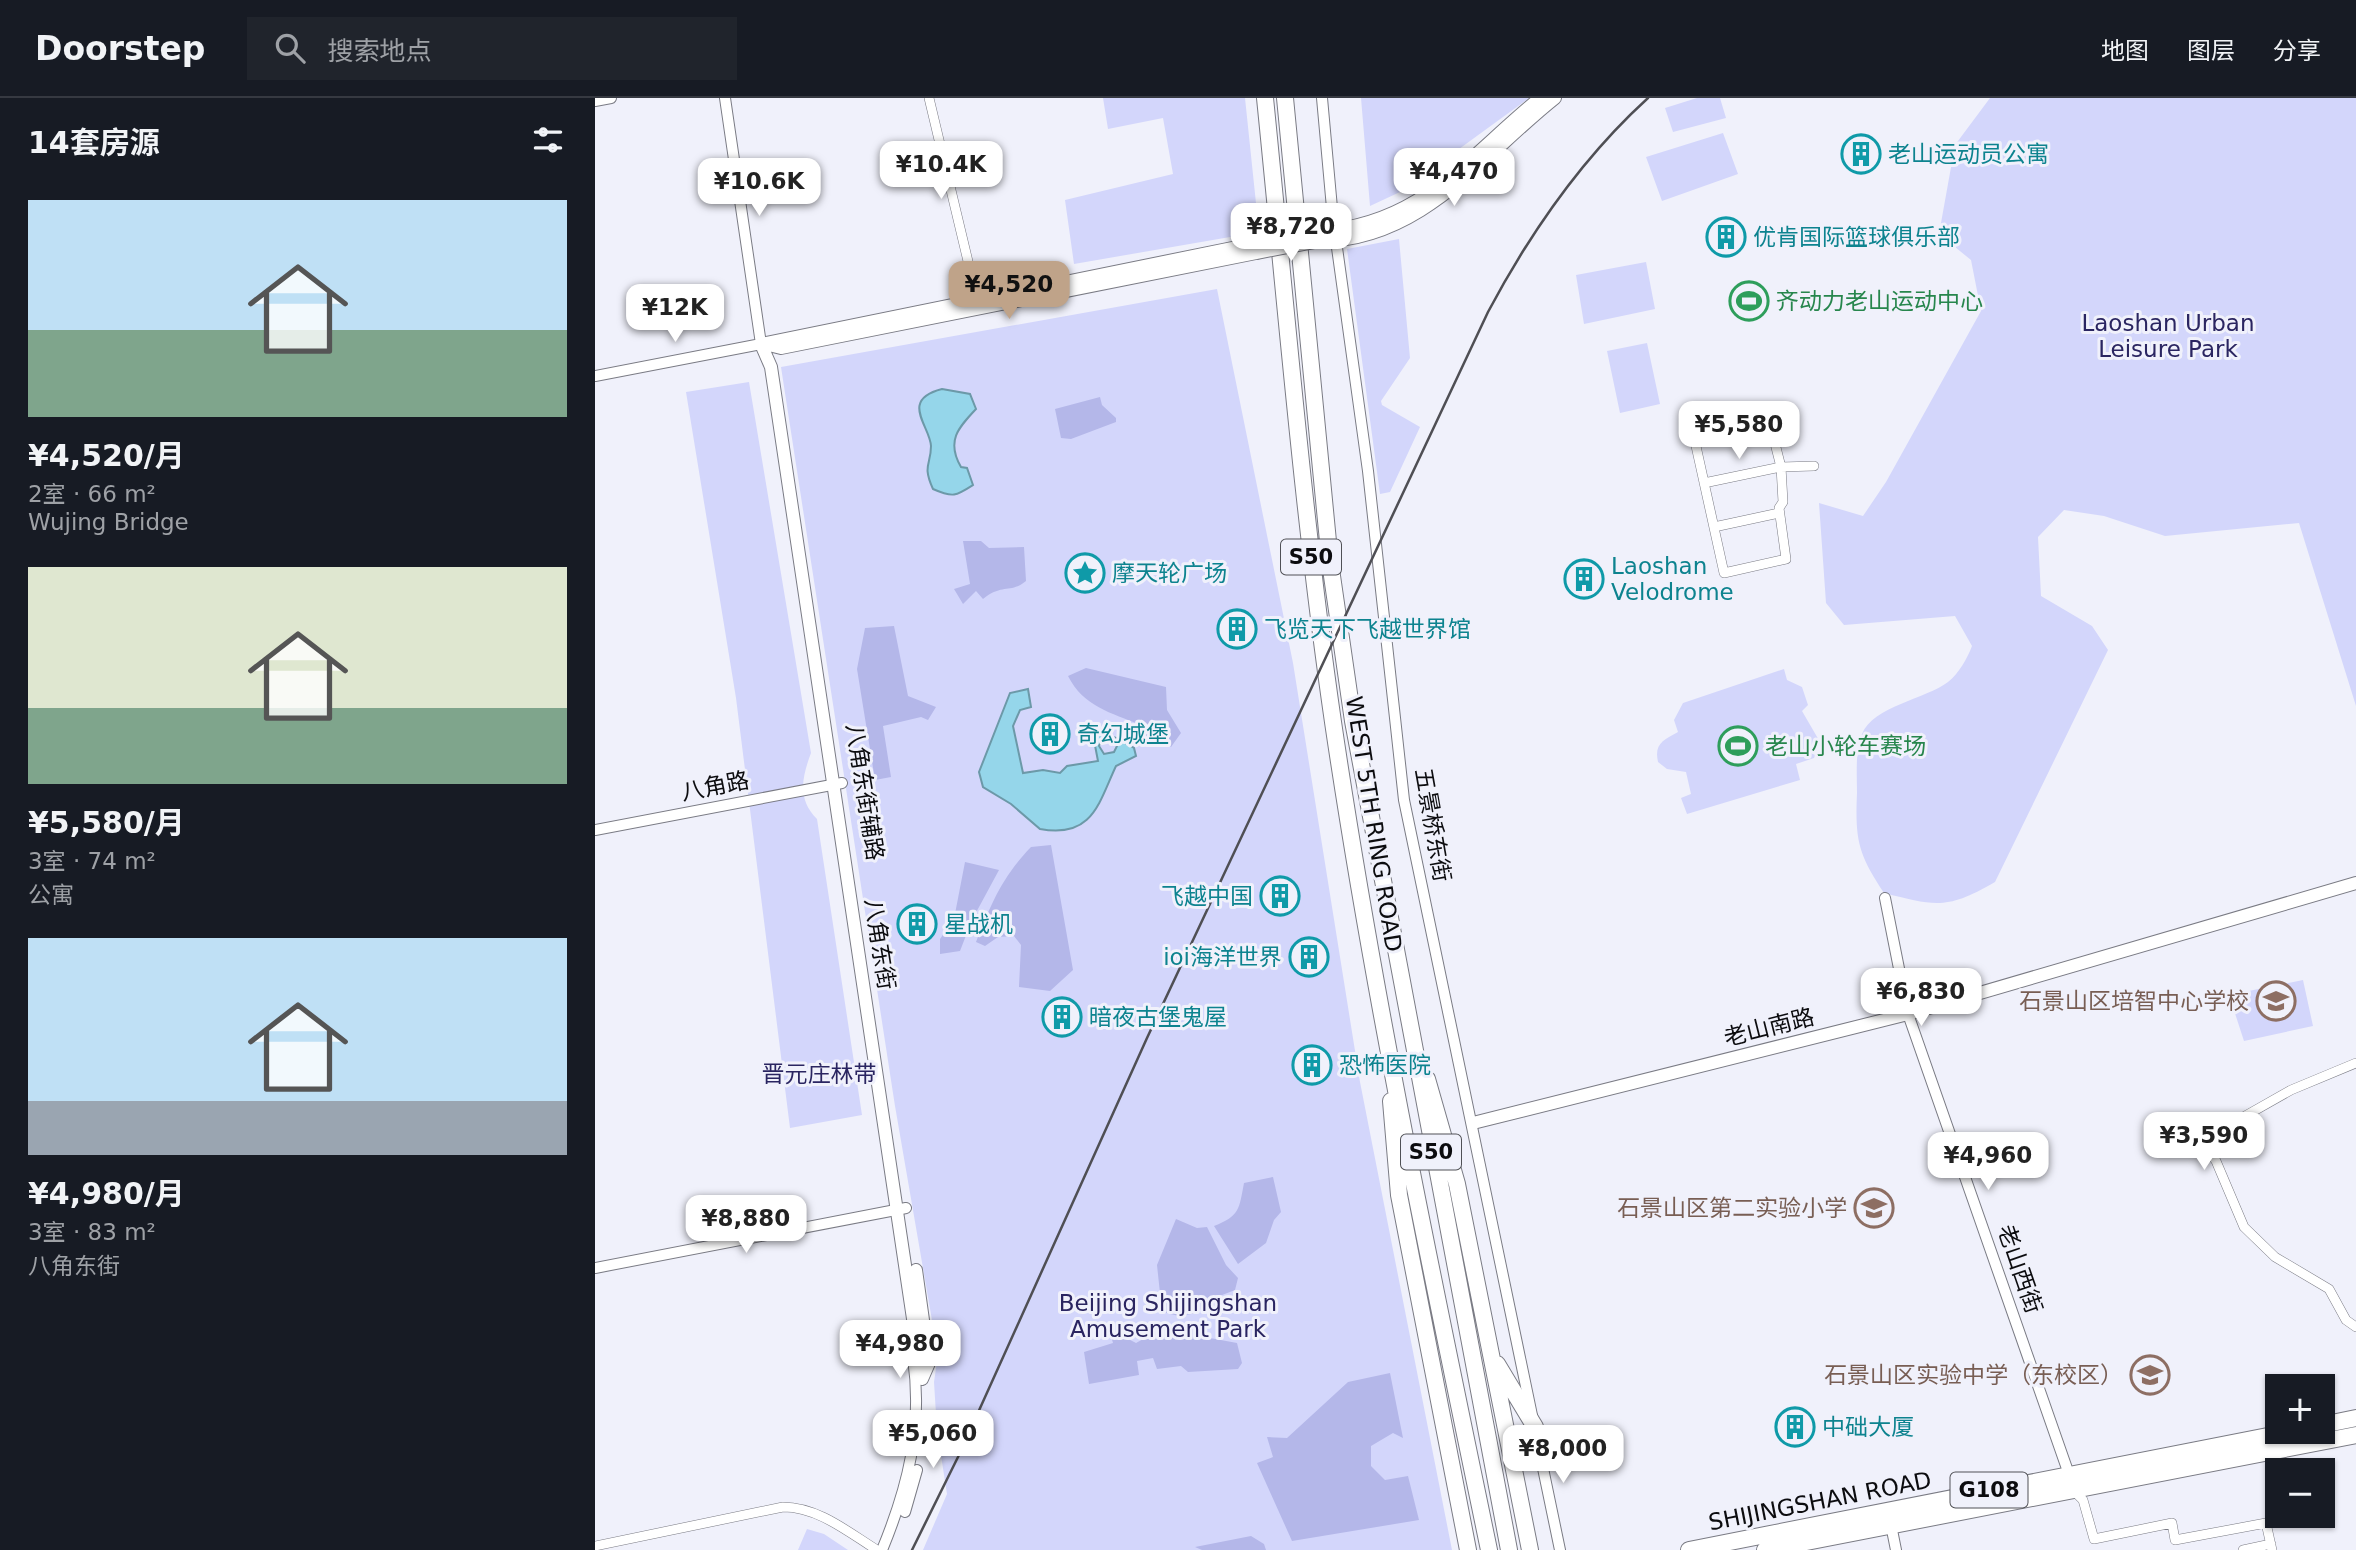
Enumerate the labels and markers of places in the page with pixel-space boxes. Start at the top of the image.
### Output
building icon: 老山运动员公寓 [1840,133,1882,175]
pin: ¥10.4K [884,141,998,201]
place label: 老山运动员公寓 [1888,141,2049,167]
pin: ¥4,470 [1397,148,1511,208]
pin: ¥10.6K [702,158,816,218]
pin: ¥8,720 [1234,204,1348,263]
building icon: 优肯国际篮球俱乐部 [1705,216,1747,258]
place label: 优肯国际篮球俱乐部 [1753,224,1960,250]
pin: ¥4,520 [952,262,1066,321]
sports icon: 齐动力老山运动中心 [1728,280,1770,322]
pin: ¥12K [634,285,716,344]
place label: 齐动力老山运动中心 [1776,288,1983,314]
pin: ¥5,580 [1682,402,1796,461]
place icon: 摩天轮广场 [1064,552,1106,594]
place label: Laoshan Velodrome [1611,553,1734,605]
building icon: Laoshan Velodrome [1563,558,1605,600]
place label: 摩天轮广场 [1112,560,1227,586]
building icon: 飞览天下飞越世界馆 [1216,608,1258,650]
place label: 飞览天下飞越世界馆 [1264,616,1471,642]
building icon: 奇幻城堡 [1029,713,1071,755]
place label: 奇幻城堡 [1077,721,1169,747]
sports icon: 老山小轮车赛场 [1717,725,1759,767]
place label: 老山小轮车赛场 [1765,733,1926,759]
building icon: 飞越中国 [1259,875,1301,917]
place label: 飞越中国 [1161,883,1253,909]
building icon: 星战机 [896,903,938,945]
place label: 星战机 [944,911,1013,937]
building icon: ioi海洋世界 [1288,936,1330,978]
place label: ioi海洋世界 [1163,944,1282,970]
pin: ¥6,830 [1864,968,1978,1028]
school or university icon: 石景山区培智中心学校 [2255,980,2297,1022]
place label: 石景山区培智中心学校 [2019,988,2249,1014]
building icon: 暗夜古堡鬼屋 [1041,996,1083,1038]
place label: 暗夜古堡鬼屋 [1089,1004,1227,1030]
building icon: 恐怖医院 [1291,1044,1333,1086]
place label: 恐怖医院 [1339,1052,1431,1078]
pin: ¥3,590 [2147,1112,2261,1172]
pin: ¥4,960 [1931,1132,2045,1192]
school or university icon: 石景山区第二实验小学 [1853,1187,1895,1229]
place label: 石景山区第二实验小学 [1617,1195,1847,1221]
pin: ¥8,880 [689,1196,803,1255]
pin: ¥4,980 [843,1320,957,1380]
school or university icon: 石景山区实验中学（东校区） [2129,1354,2171,1396]
place label: 石景山区实验中学（东校区） [1824,1362,2123,1388]
building icon: 中础大厦 [1774,1406,1816,1448]
pin: ¥5,060 [876,1410,990,1470]
place label: 中础大厦 [1822,1414,1914,1440]
pin: ¥8,000 [1506,1426,1620,1485]

